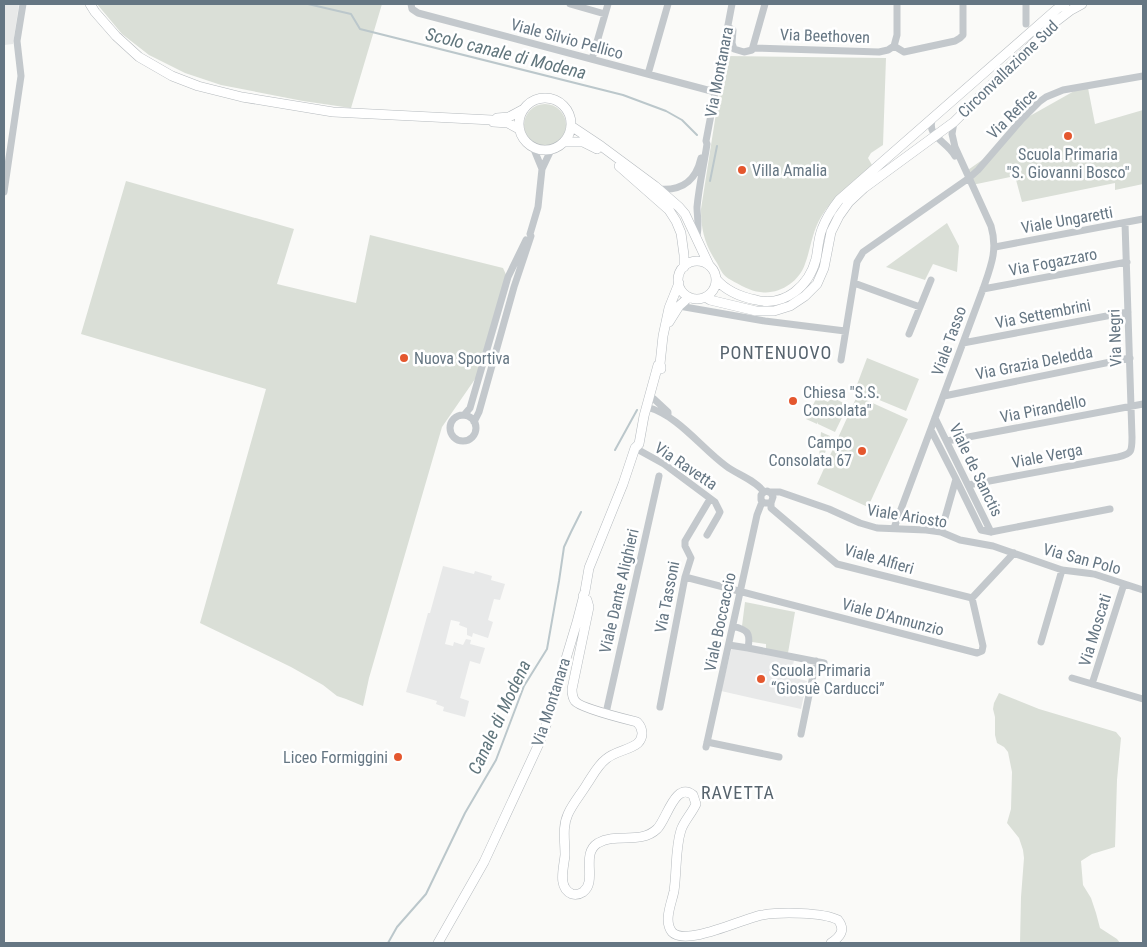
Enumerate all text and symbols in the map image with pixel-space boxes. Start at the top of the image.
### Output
street label: Viale Silvio Pellico [509,15,625,63]
street label: Circonvallazione Sud [954,16,1062,122]
water label: Scolo canale di Modena [424,23,588,83]
street label: Via Montanara [701,25,737,119]
street label: Via Beethoven [780,25,870,47]
street label: Via Refice [983,85,1041,143]
marker: Scuola Primaria "S. Giovanni Bosco" [1062,130,1074,142]
place label: Scuola Primaria "S. Giovanni Bosco" [1006,145,1130,182]
place label: Villa Amalia [752,161,827,180]
marker: Villa Amalia [736,164,748,176]
street label: Viale Ungaretti [1020,203,1114,237]
street label: Via Fogazzaro [1007,244,1099,280]
street label: Via Settembrini [994,295,1092,333]
street label: Viale Tasso [928,304,970,378]
street label: Via Negri [1104,309,1126,367]
district label: PONTENUOVO [720,342,832,363]
street label: Via Grazia Deledda [974,342,1094,384]
place label: Nuova Sportiva [414,349,510,368]
marker: Nuova Sportiva [398,352,410,364]
place label: Chiesa "S.S. Consolata" [803,383,880,420]
street label: Via Pirandello [998,391,1088,427]
marker: Chiesa "S.S. Consolata" [787,395,799,407]
street label: Viale de Sanctis [945,420,1007,520]
place label: Campo Consolata 67 [769,433,852,470]
street label: Via Ravetta [651,438,721,494]
street label: Viale Verga [1010,440,1084,472]
marker: Campo Consolata 67 [856,445,868,457]
street label: Viale Ariosto [866,500,948,532]
street label: Viale Dante Alighieri [595,527,643,655]
street label: Via San Polo [1041,539,1123,579]
street label: Viale Alfieri [842,540,916,578]
street label: Via Tassoni [651,559,683,635]
street label: Viale Boccaccio [700,571,740,673]
street label: Via Moscati [1075,591,1115,669]
street label: Viale D'Annunzio [840,594,946,640]
street label: Via Montanara [528,655,574,749]
water label: Canale di Modena [463,656,535,778]
place label: Scuola Primaria “Giosuè Carducci” [771,661,885,698]
marker: Scuola Primaria “Giosuè Carducci” [755,673,767,685]
place label: Liceo Formiggini [283,748,388,767]
marker: Liceo Formiggini [392,751,404,763]
district label: RAVETTA [701,782,775,803]

